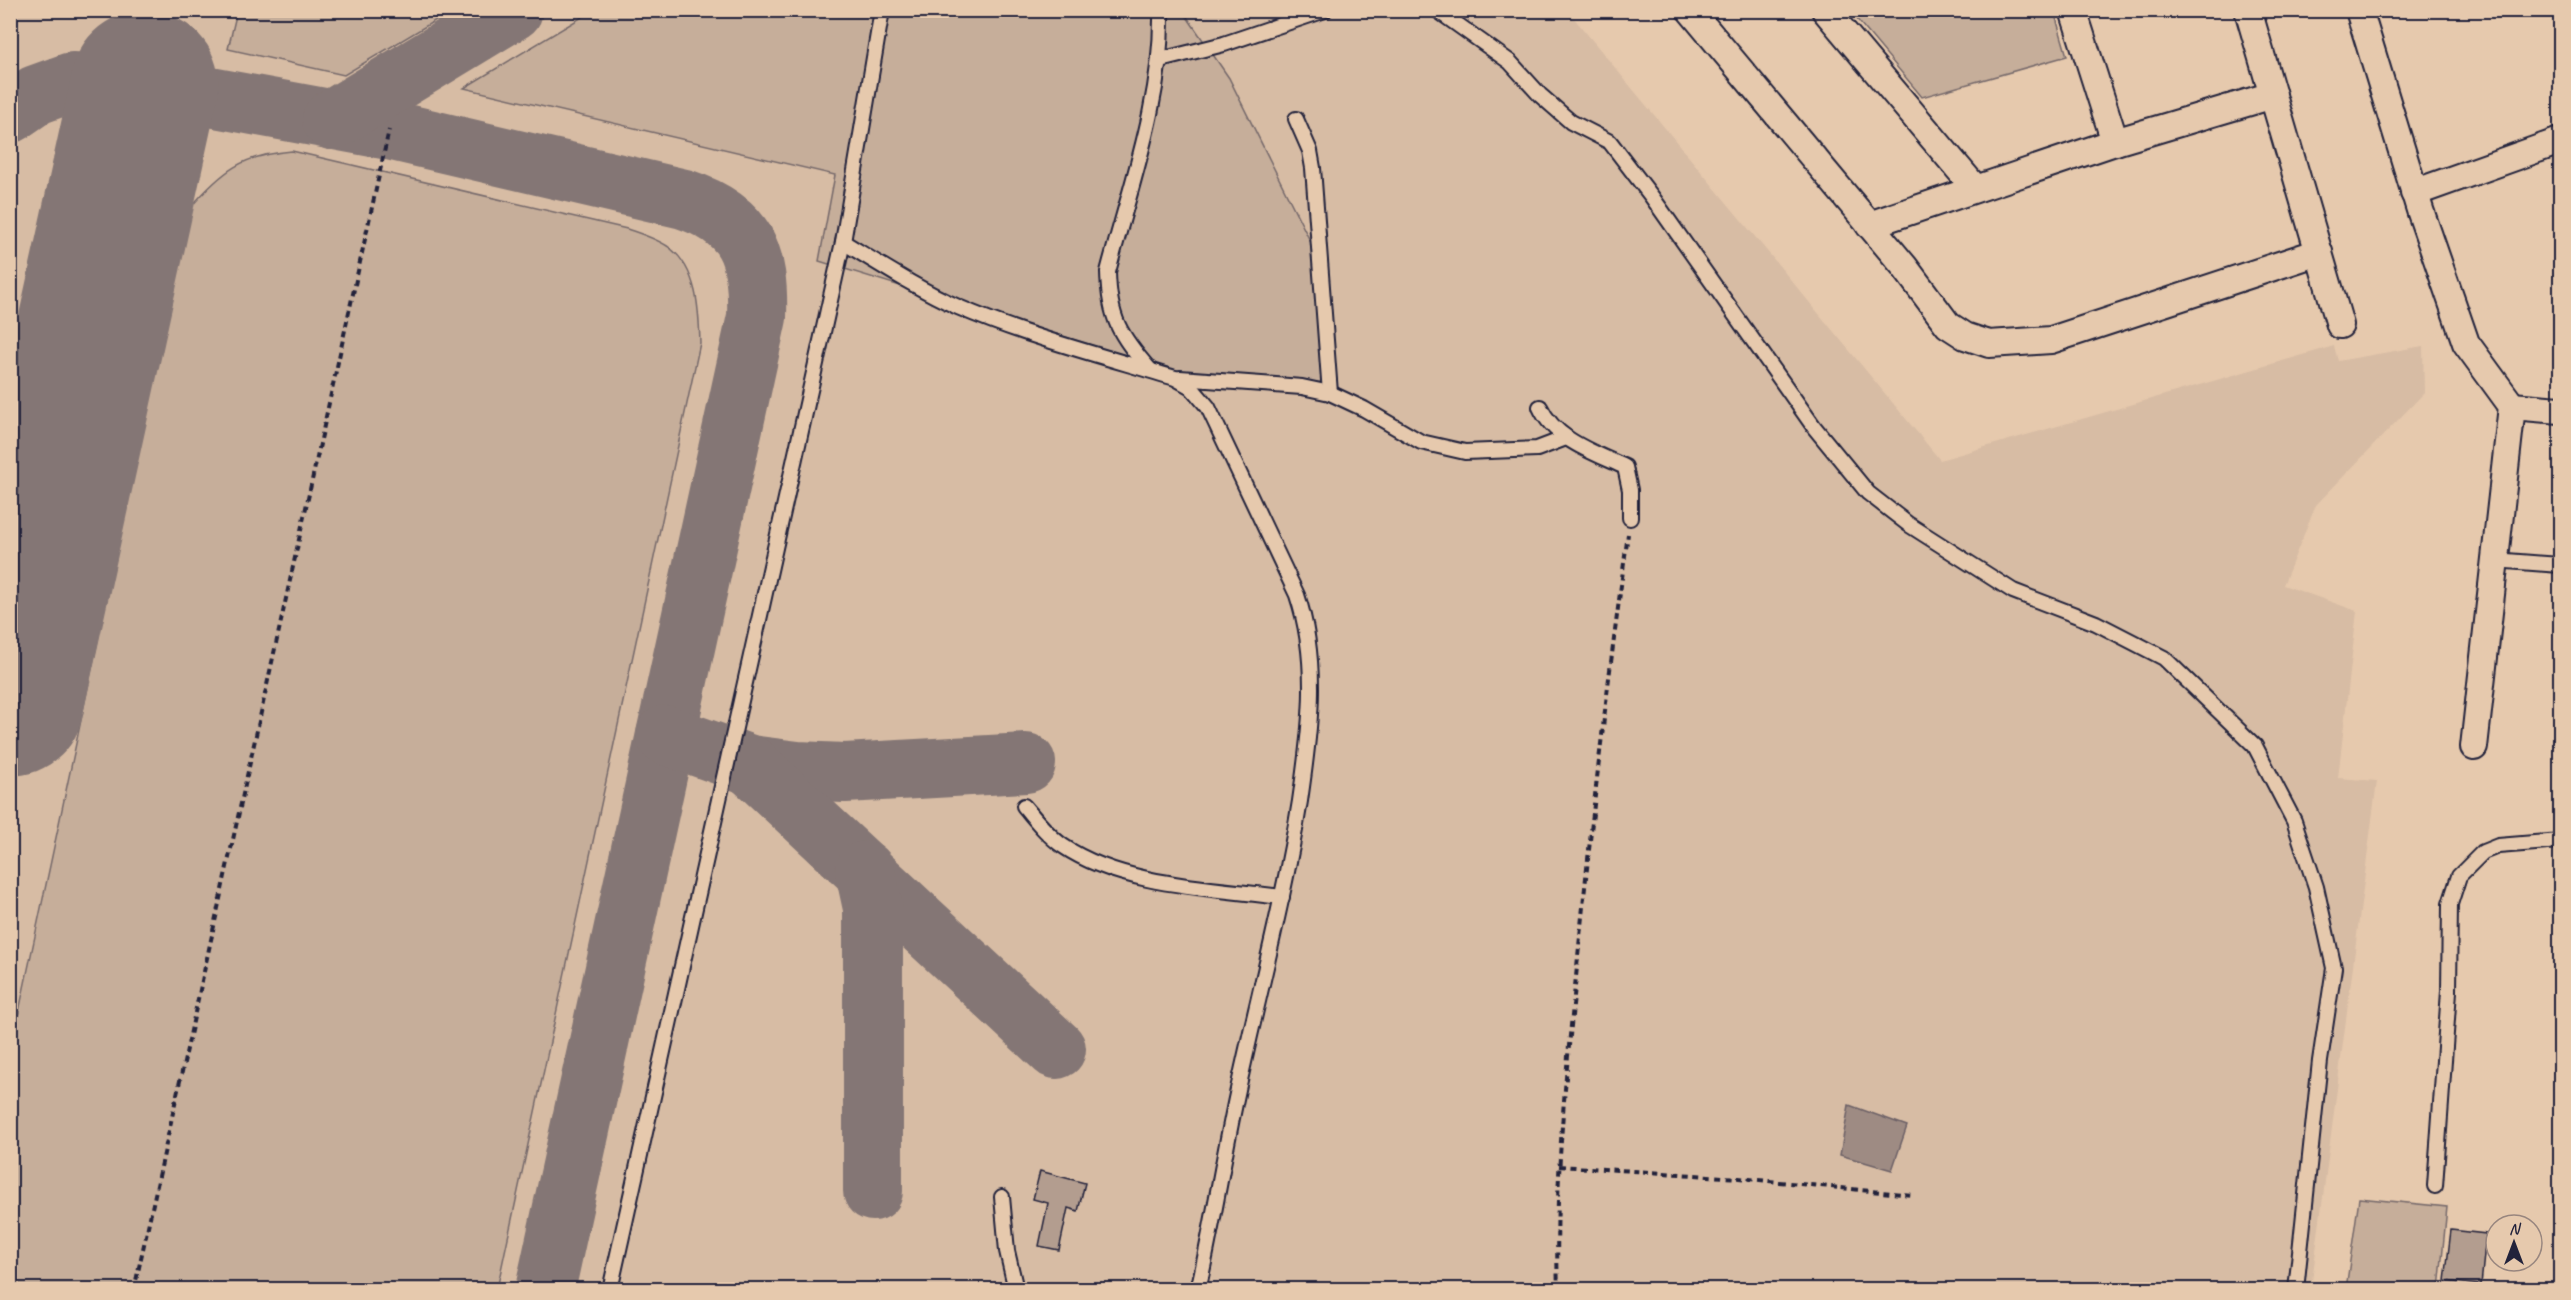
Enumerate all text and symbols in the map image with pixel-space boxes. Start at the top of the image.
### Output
north arrow [2484,1213,2544,1273]
text: N [2509,1219,2522,1239]

